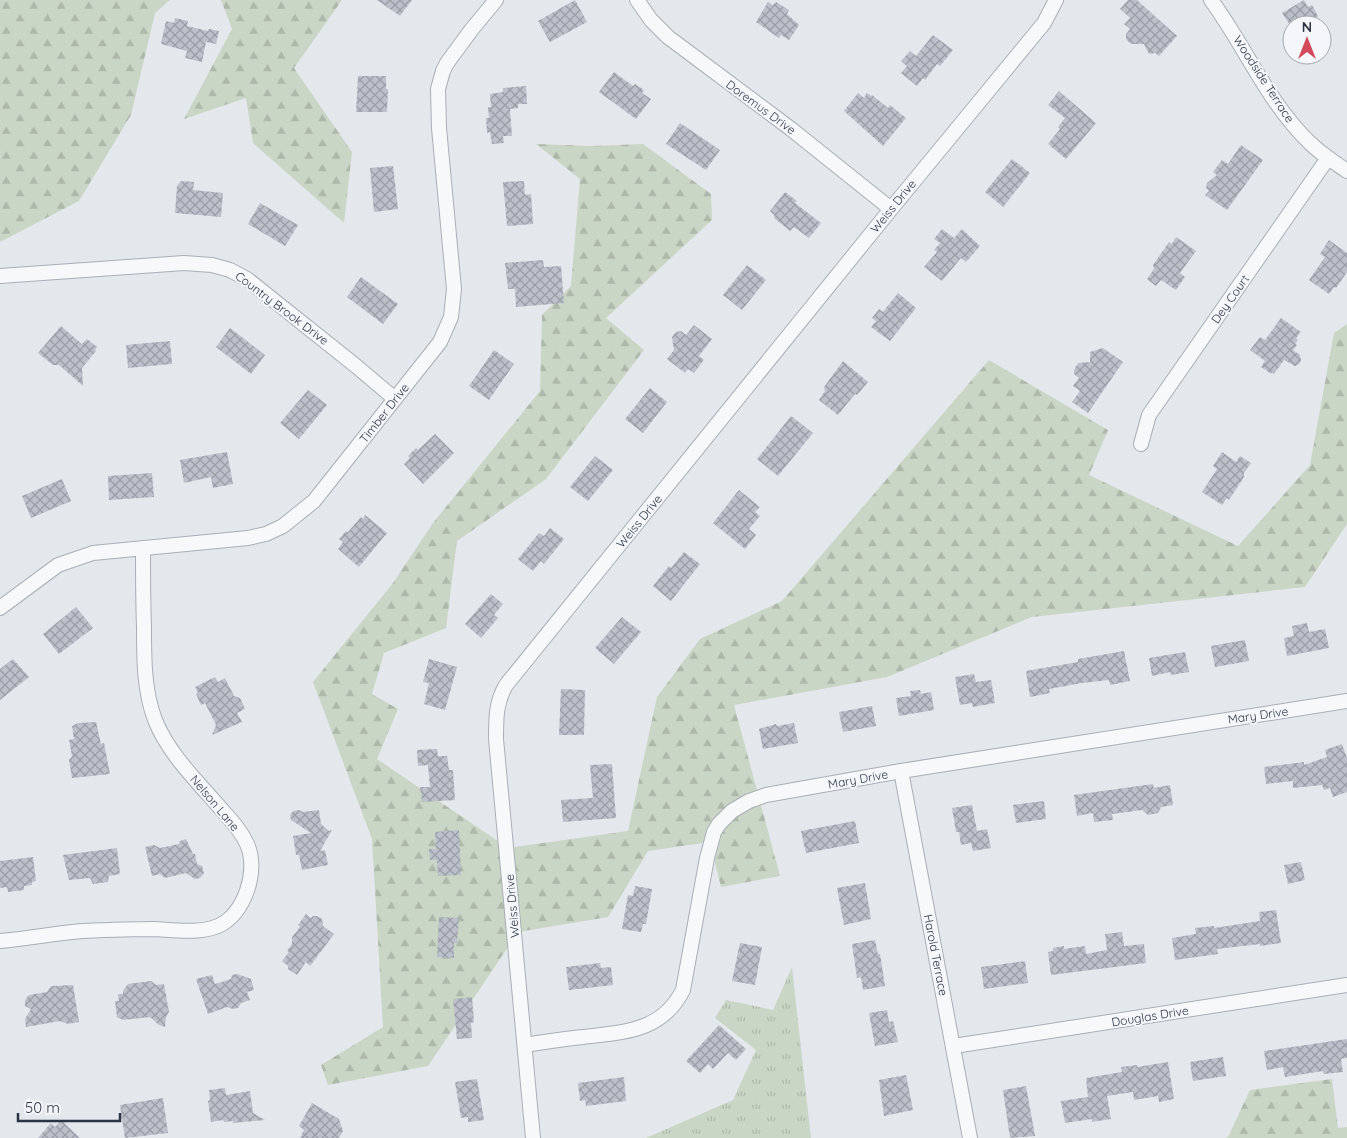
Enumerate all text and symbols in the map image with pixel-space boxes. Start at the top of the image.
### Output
north arrow [1282,15,1332,65]
text: N [1302,18,1312,36]
street label: Woodside Terrace [1230,33,1298,125]
street label: Doremus Drive [723,77,799,137]
street label: Weiss Drive [867,176,919,236]
street label: Country Brook Drive [232,268,332,348]
street label: Dey Court [1208,272,1252,326]
street label: Timber Drive [356,380,412,446]
street label: Weiss Drive [613,491,665,551]
street label: Mary Drive [1227,703,1289,727]
street label: Mary Drive [827,766,889,792]
street label: Nelson Lane [187,772,243,834]
street label: Weiss Drive [502,873,522,939]
street label: Harold Terrace [921,913,951,997]
street label: Douglas Drive [1110,1002,1190,1030]
scale bar [18,1090,120,1122]
text: 50 m [25,1098,60,1117]

